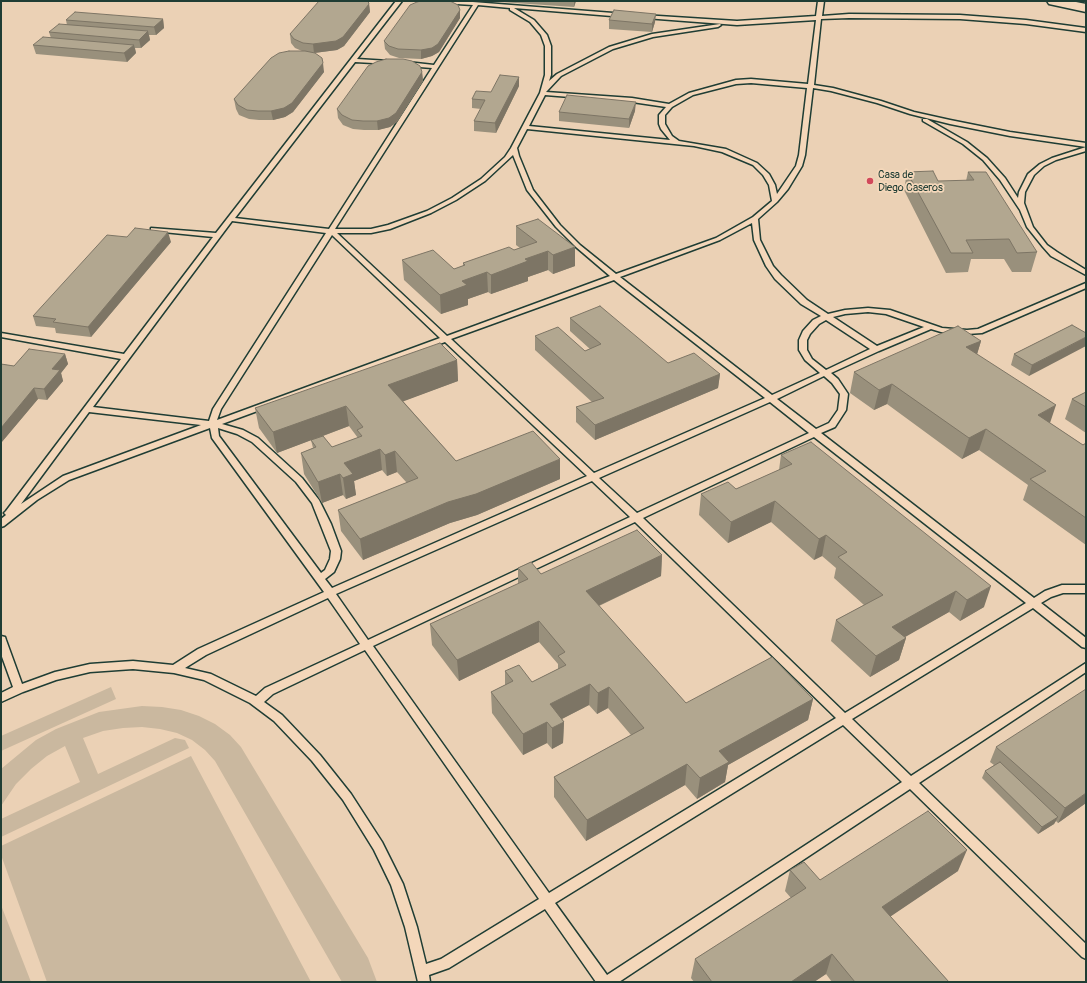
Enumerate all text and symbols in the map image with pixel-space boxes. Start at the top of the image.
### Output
place label: Casa de Diego Caseros [878,168,943,194]
marker: Casa de Diego Caseros [865,176,875,186]

